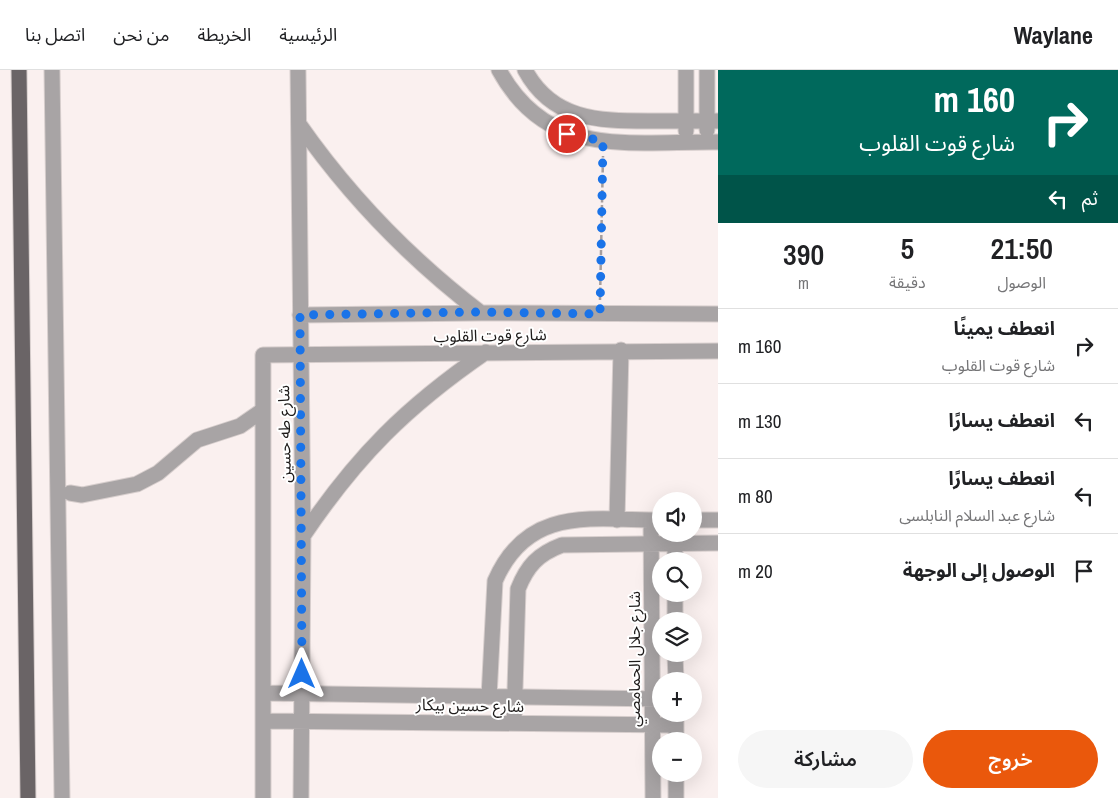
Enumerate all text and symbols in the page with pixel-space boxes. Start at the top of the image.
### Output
text: Waylane [1014,19,1093,51]
text: اتصل بنا [25,22,85,47]
text: من نحن [113,22,169,47]
text: الخريطة [197,22,251,47]
text: الرئيسية [279,22,337,47]
text: 160 m [934,76,1015,123]
icon: right [1033,90,1098,155]
pin [546,113,588,155]
icon: arrive [553,120,581,148]
text: شارع قوت القلوب [859,128,1015,158]
icon: left [1044,185,1072,213]
text: ثم [1082,185,1098,211]
text: 5 [900,228,914,268]
text: 21:50 [991,228,1053,268]
text: 390 [783,234,824,274]
text: دقيقة [889,271,926,293]
text: الوصول [997,271,1046,293]
text: m [798,272,809,294]
text: انعطف يمينًا [954,315,1055,341]
street label: شارع قوت القلوب [433,323,547,349]
icon: right [1070,332,1098,360]
text: 160 m [738,333,781,359]
text: شارع قوت القلوب [942,354,1055,376]
street label: شارع طه حسين [272,385,298,483]
text: انعطف يسارًا [949,407,1055,433]
icon: left [1070,407,1098,435]
text: 130 m [738,408,781,434]
text: انعطف يسارًا [949,465,1055,491]
icon: left [1070,482,1098,510]
text: 80 m [738,483,773,509]
map controls [652,492,702,782]
button: sound [652,492,702,542]
text: شارع عبد السلام النابلسى [899,504,1055,526]
button: search [652,552,702,602]
text: الوصول إلى الوجهة [903,557,1055,583]
icon: arrive [1070,557,1098,585]
text: 20 m [738,558,773,584]
street label: شارع جلال الحمامصي [623,591,647,727]
button: layers [652,612,702,662]
position arrow [275,647,327,699]
button: + [652,672,702,722]
street label: شارع حسين بيكار [415,693,524,719]
button: مشاركة [738,730,913,788]
button: خروج [923,730,1098,788]
button: − [652,732,702,782]

